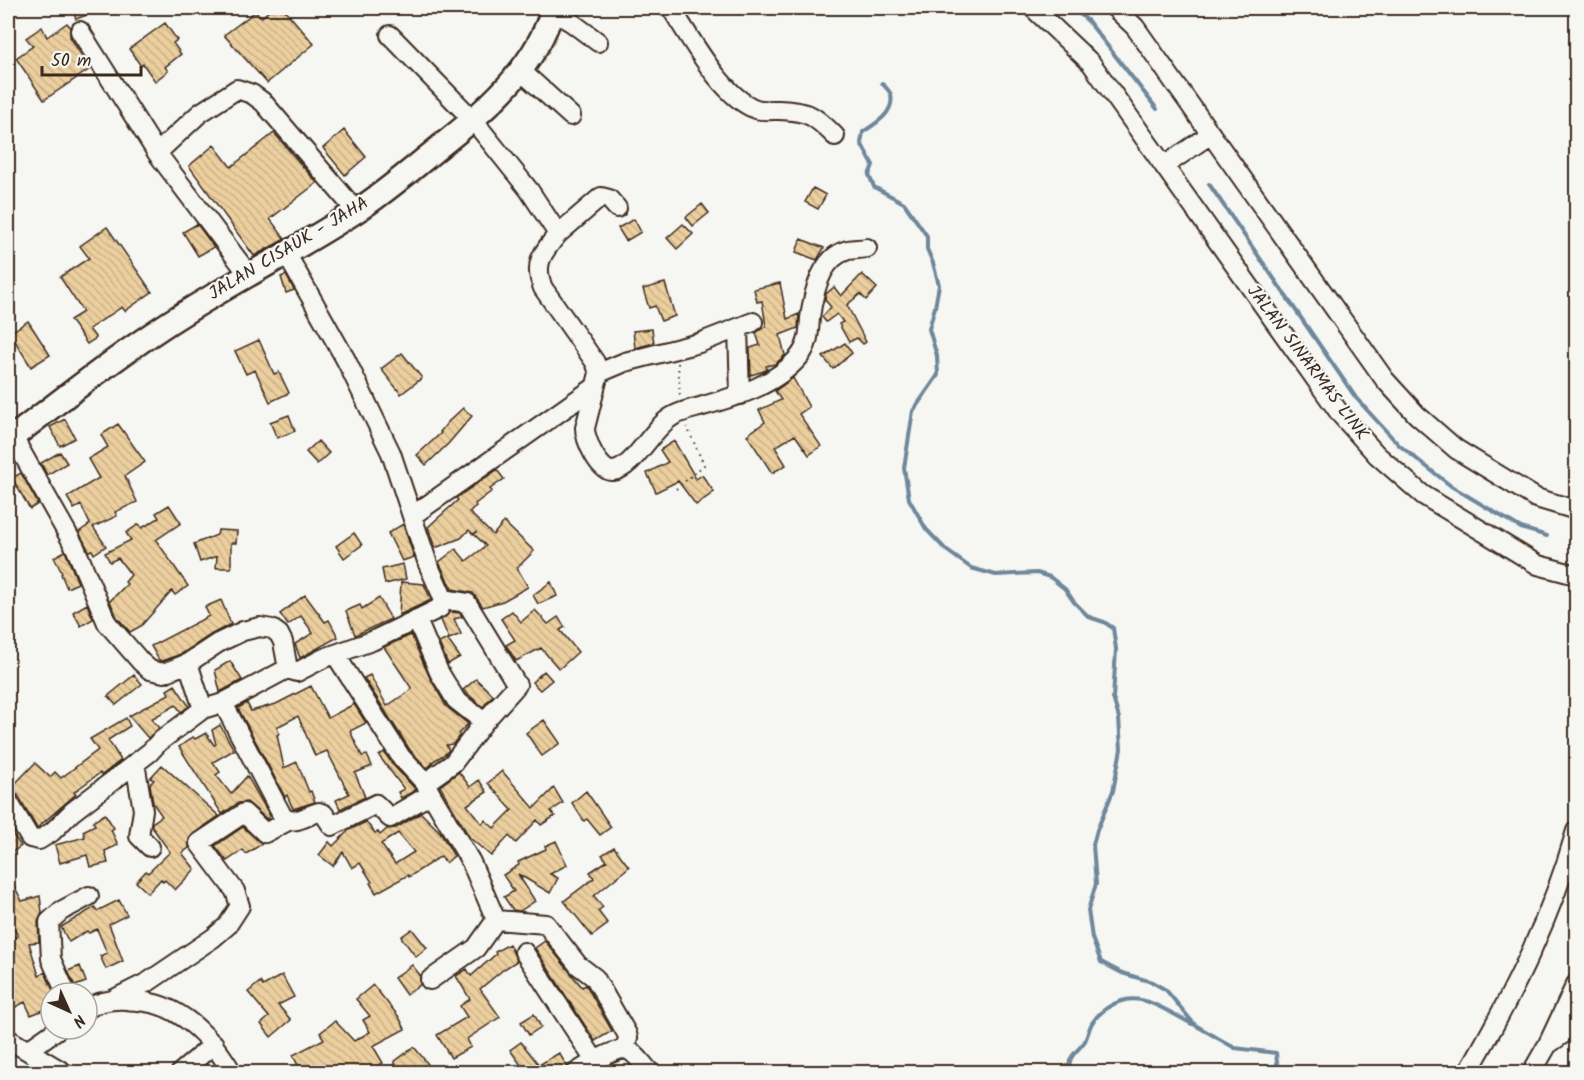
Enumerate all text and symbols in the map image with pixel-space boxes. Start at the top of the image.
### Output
scale bar [42,39,141,77]
text: 50 m [51,47,91,76]
street label: JALAN CISAUK - JAHA [203,189,375,309]
street label: JALAN SINARMAS LINK [1239,279,1376,447]
north arrow [39,981,99,1041]
text: N [66,1008,91,1033]

